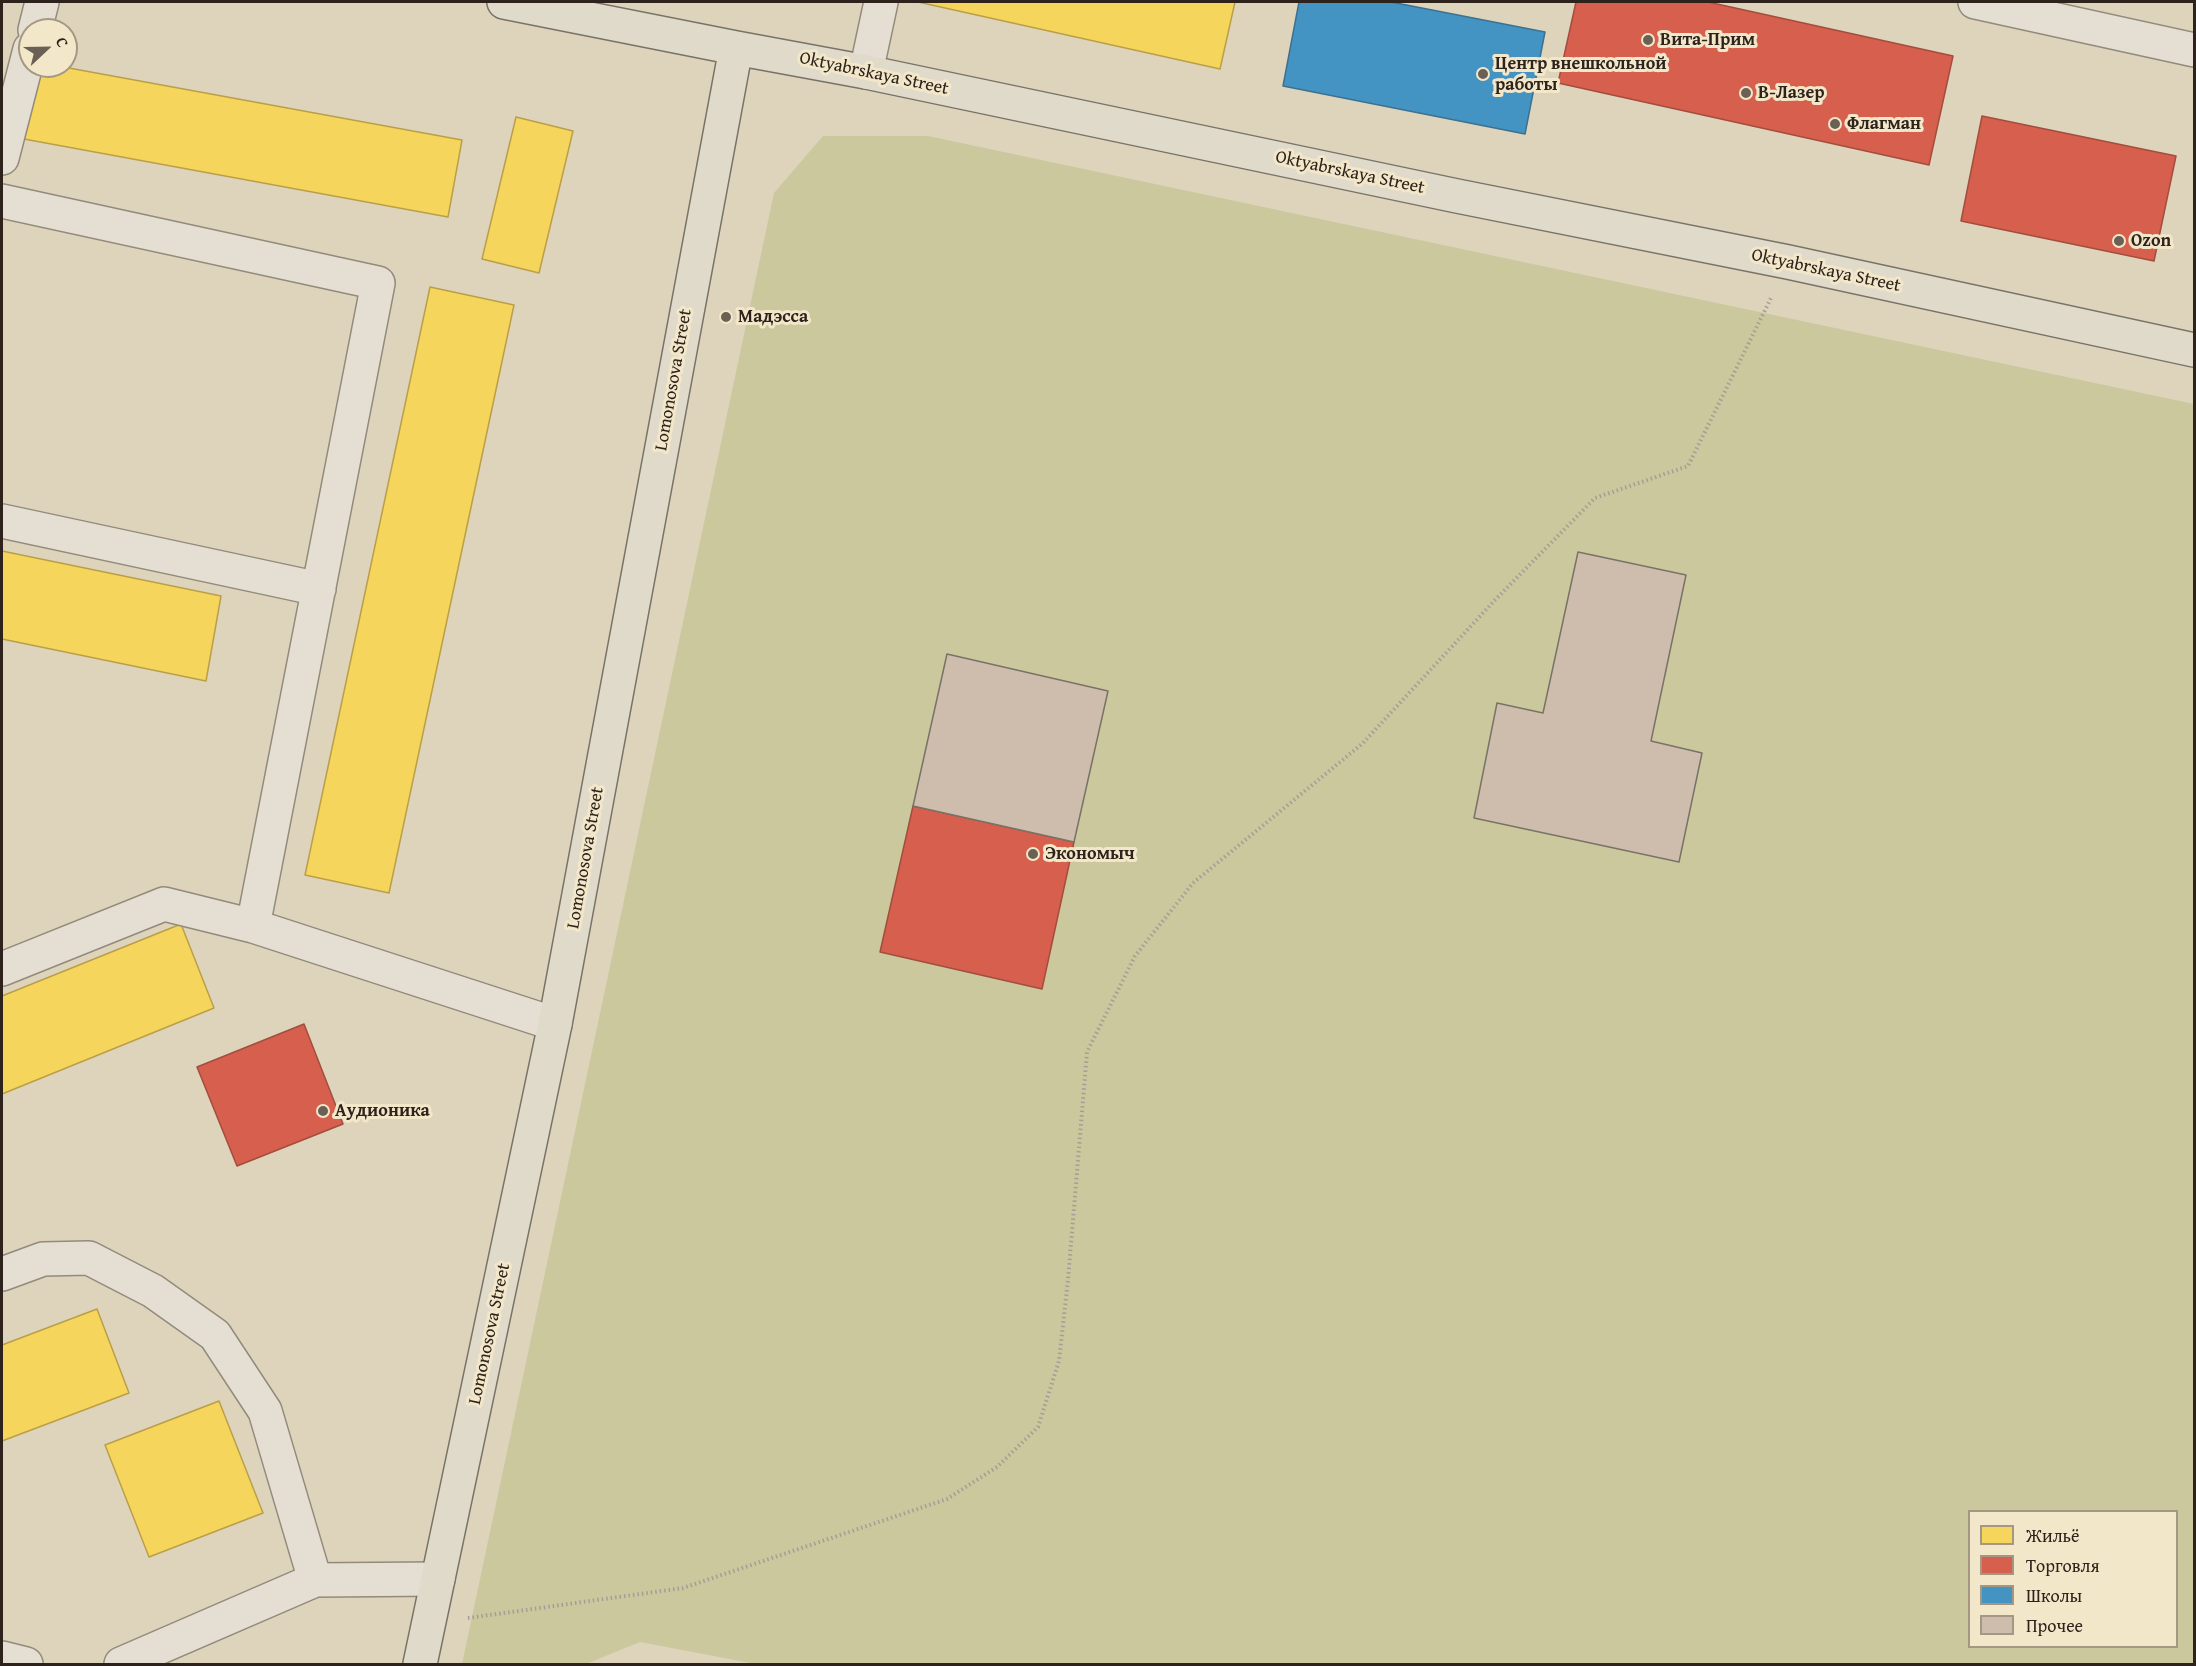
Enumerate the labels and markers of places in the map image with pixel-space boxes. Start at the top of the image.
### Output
place label: Вита-Прим [1660,29,1755,51]
marker: Вита-Прим [1641,33,1655,47]
place label: Центр внешкольной работы [1495,53,1667,96]
marker: Центр внешкольной работы [1476,67,1490,81]
place label: В-Лазер [1758,82,1825,104]
marker: В-Лазер [1739,86,1753,100]
place label: Флагман [1847,113,1921,135]
marker: Флагман [1828,117,1842,131]
place label: Ozon [2131,230,2171,252]
marker: Ozon [2112,234,2126,248]
place label: Мадэсса [738,306,808,328]
marker: Мадэсса [719,310,733,324]
place label: Экономыч [1045,843,1135,865]
marker: Экономыч [1026,847,1040,861]
place label: Аудионика [335,1100,430,1122]
marker: Аудионика [316,1104,330,1118]

